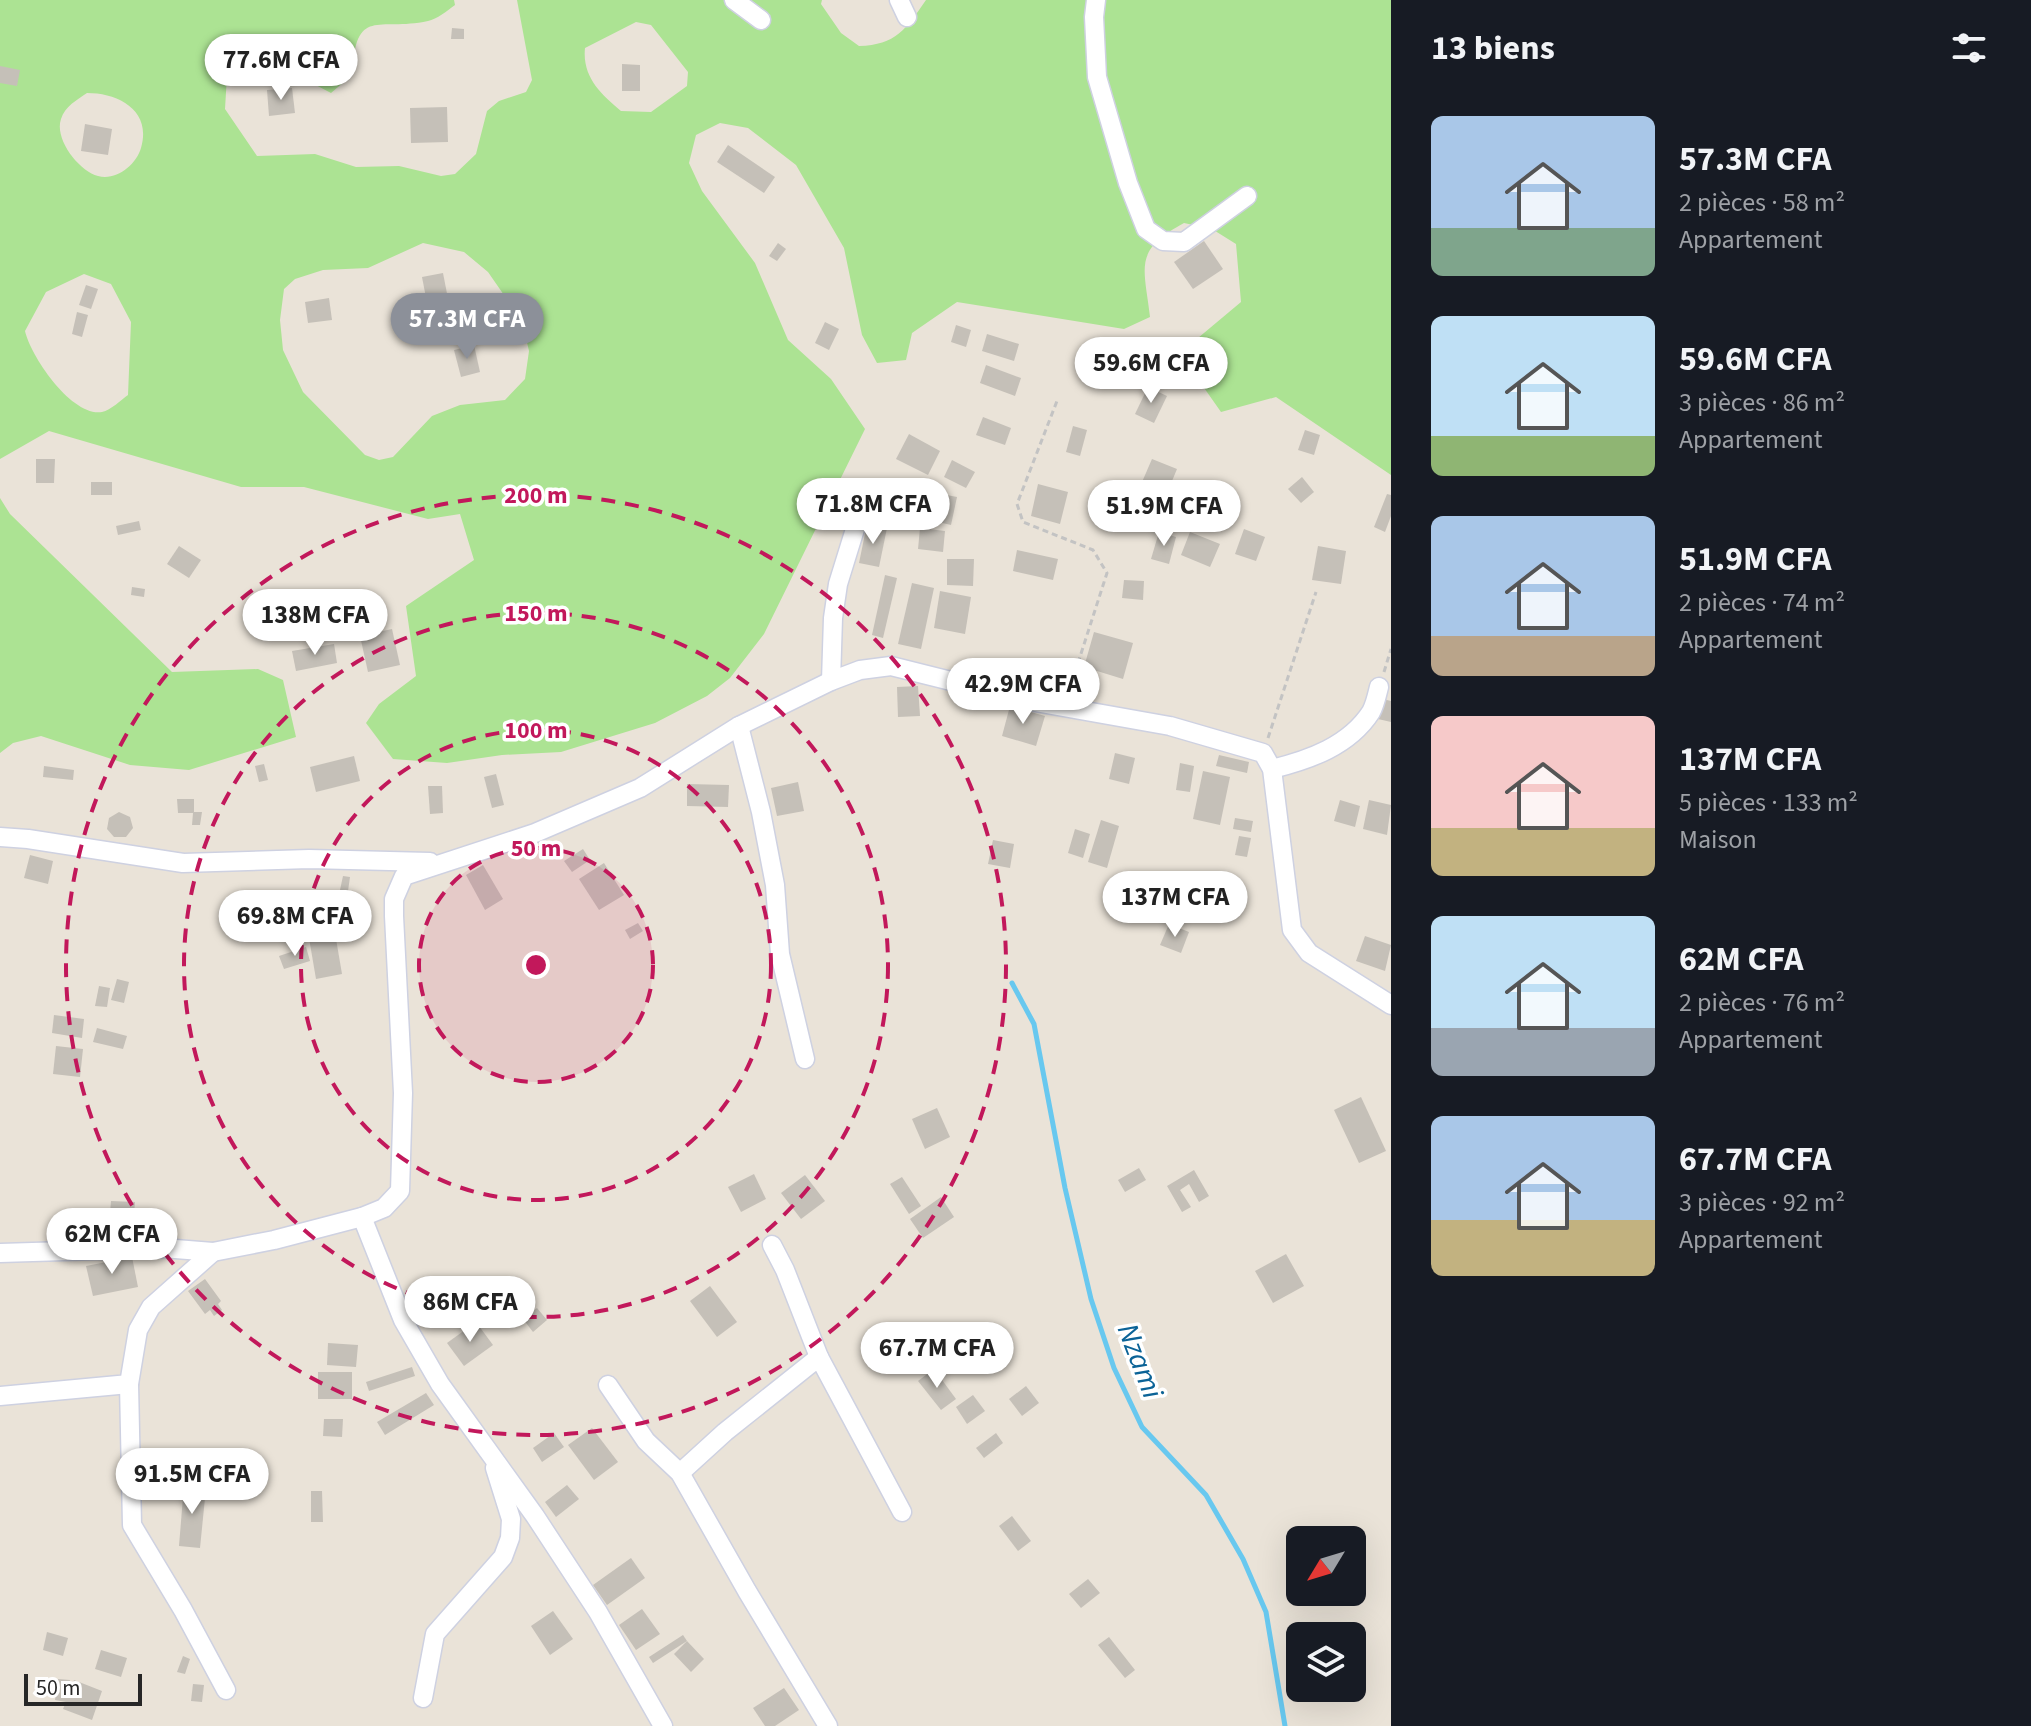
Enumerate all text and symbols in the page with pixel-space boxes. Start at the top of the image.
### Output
text: 13 biens [1431,24,1555,73]
icon: filters [1947,26,1991,70]
pin: 77.6M CFA [189,34,373,102]
text: 77.6M CFA [223,41,339,78]
text: 57.3M CFA [1679,135,1832,184]
icon: home [1495,148,1591,244]
text: 2 pièces · 58 m² [1679,184,1845,221]
text: Appartement [1679,221,1823,258]
pin: 57.3M CFA [375,293,559,361]
text: 57.3M CFA [409,300,525,337]
text: 59.6M CFA [1679,335,1832,384]
pin: 59.6M CFA [1059,337,1243,405]
text: 59.6M CFA [1093,344,1209,381]
icon: home [1495,348,1591,444]
text: 3 pièces · 86 m² [1679,384,1845,421]
text: Appartement [1679,421,1823,458]
text: 200 m [504,478,568,513]
pin: 71.8M CFA [781,478,965,546]
pin: 51.9M CFA [1072,480,1256,548]
text: 71.8M CFA [815,485,931,522]
text: 51.9M CFA [1106,487,1222,524]
text: 51.9M CFA [1679,535,1832,584]
icon: home [1495,548,1591,644]
text: 2 pièces · 74 m² [1679,584,1845,621]
pin: 138M CFA [232,589,398,657]
text: 138M CFA [261,596,369,633]
text: 150 m [504,596,568,631]
text: Appartement [1679,621,1823,658]
pin: 42.9M CFA [931,658,1115,726]
text: 42.9M CFA [965,665,1081,702]
text: 100 m [504,713,568,748]
text: 137M CFA [1679,735,1821,784]
icon: home [1495,748,1591,844]
text: 5 pièces · 133 m² [1679,784,1858,821]
text: Maison [1679,821,1757,858]
text: 50 m [511,831,561,866]
pin: 137M CFA [1092,871,1258,939]
text: 137M CFA [1121,878,1229,915]
pin: 69.8M CFA [203,890,387,958]
text: 69.8M CFA [237,897,353,934]
text: 62M CFA [1679,935,1803,984]
icon: home [1495,948,1591,1044]
centre of rings [522,951,550,979]
text: 2 pièces · 76 m² [1679,984,1845,1021]
text: Appartement [1679,1021,1823,1058]
text: 67.7M CFA [1679,1135,1832,1184]
icon: home [1495,1148,1591,1244]
text: 3 pièces · 92 m² [1679,1184,1845,1221]
pin: 62M CFA [38,1208,186,1276]
text: 62M CFA [64,1215,160,1252]
text: Appartement [1679,1221,1823,1258]
pin: 86M CFA [396,1276,544,1344]
text: 86M CFA [422,1283,518,1320]
water label: Nzami [1106,1317,1174,1406]
pin: 67.7M CFA [845,1322,1029,1390]
text: 67.7M CFA [879,1329,995,1366]
pin: 91.5M CFA [100,1448,284,1516]
text: 91.5M CFA [134,1455,250,1492]
north arrow [1286,1526,1366,1606]
map controls [1286,1526,1366,1702]
button: layers [1286,1622,1366,1702]
scale bar [24,1670,142,1706]
text: 50 m [36,1672,81,1704]

